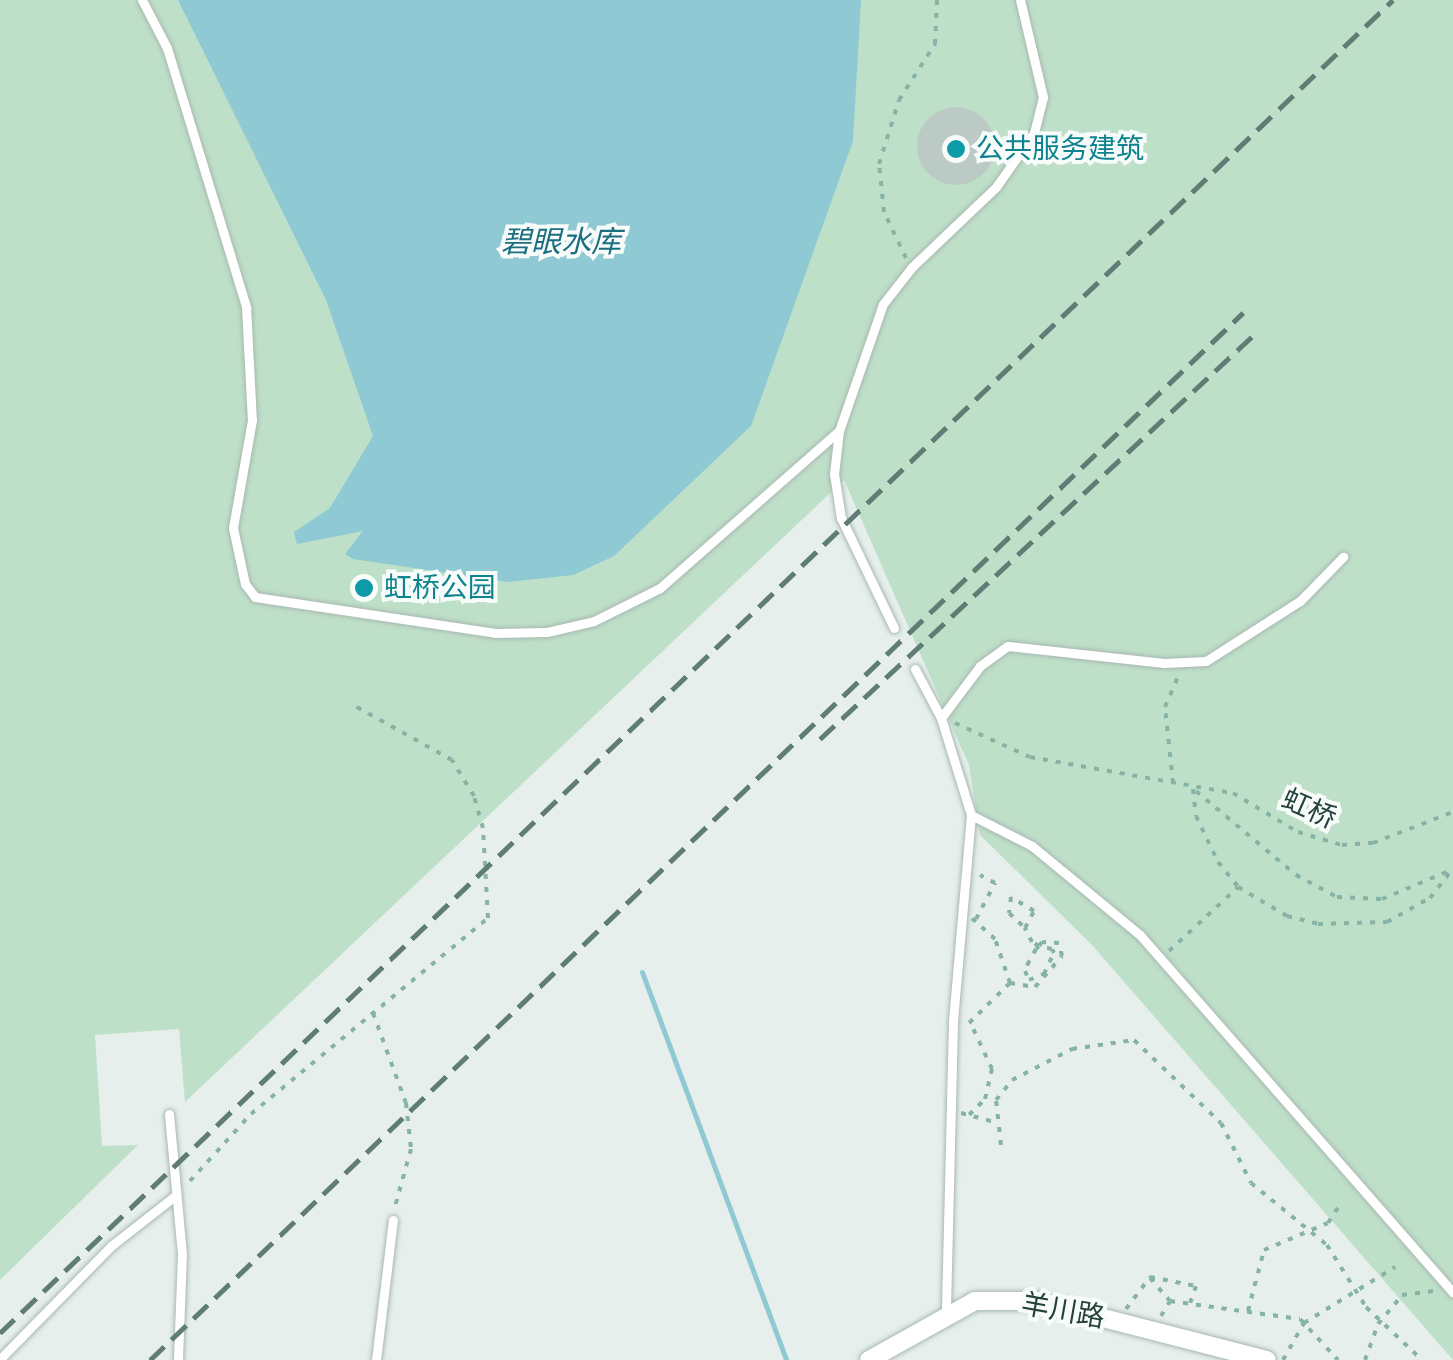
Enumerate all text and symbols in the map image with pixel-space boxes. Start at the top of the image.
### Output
place label: 公共服务建筑 [976,132,1144,166]
marker: 公共服务建筑 [945,138,967,160]
water label: 碧眼水库 [501,224,621,260]
place label: 虹桥公园 [384,571,496,605]
marker: 虹桥公园 [353,577,375,599]
street label: 虹桥 [1277,782,1341,836]
street label: 羊川路 [1019,1287,1107,1335]

